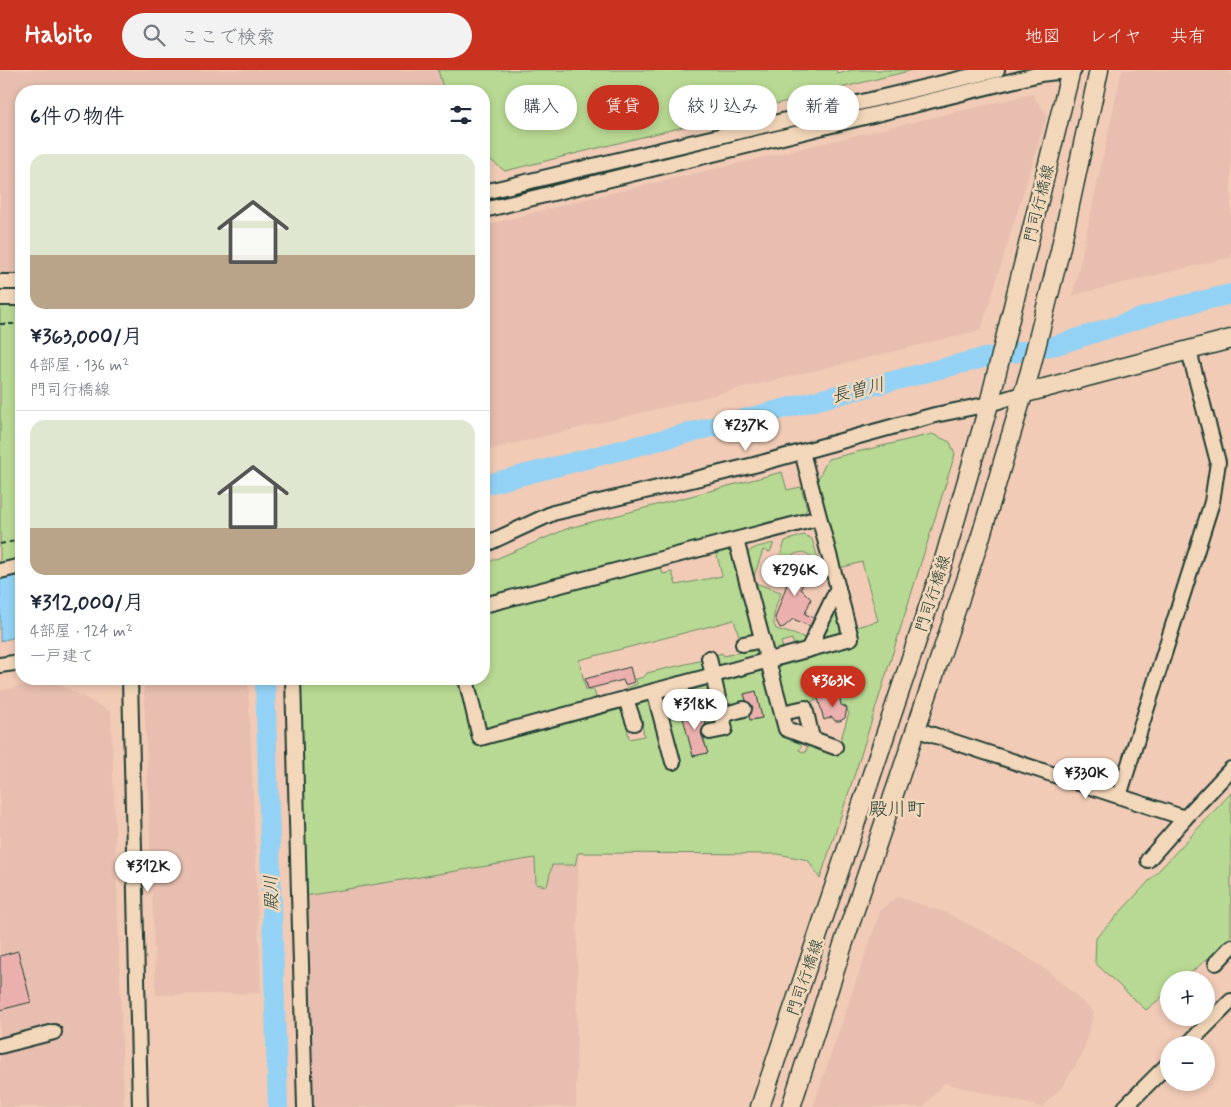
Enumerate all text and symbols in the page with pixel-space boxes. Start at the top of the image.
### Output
search box [122,13,472,58]
text: Habito [25,20,92,51]
icon: search [140,21,168,49]
text: ここで検索 [180,25,275,50]
text: 地図 [1025,25,1061,49]
text: レイヤ [1089,25,1142,49]
text: 共有 [1170,25,1206,49]
chip: 購入 [505,85,577,130]
chip: 賃貸 [587,85,659,130]
chip: 絞り込み [669,85,777,130]
chip: 新着 [787,85,859,130]
icon: filters [447,101,475,129]
text: 6件の物件 [30,103,125,131]
street label: 門司行橋線 [1020,162,1059,245]
icon: home [208,187,298,277]
text: ¥363,000/月 [30,323,143,351]
text: 4部屋 · 136 m² [30,355,129,376]
water label: 長曽川 [829,373,887,409]
text: 門司行橋線 [30,380,110,401]
pin: ¥237K [711,410,781,452]
text: ¥237K [724,415,768,436]
icon: home [208,452,298,542]
street label: 門司行橋線 [911,552,956,635]
pin: ¥296K [760,554,830,597]
text: ¥296K [772,560,818,581]
text: ¥312,000/月 [30,589,144,617]
text: 4部屋 · 124 m² [30,621,133,642]
text: 一戸建て [30,646,94,667]
pin: ¥363K [798,666,868,708]
text: ¥363K [811,671,855,692]
pin: ¥318K [660,688,730,731]
text: ¥318K [673,694,717,715]
pin: ¥330K [1051,758,1121,800]
text: ¥330K [1064,763,1108,784]
district label: 殿川町 [868,797,926,822]
pin: ¥312K [113,850,183,893]
text: ¥312K [126,856,170,877]
water label: 殿川 [259,875,285,911]
street label: 門司行橋線 [782,936,828,1019]
map controls [1160,971,1215,1091]
button: + [1160,971,1215,1026]
button: − [1160,1036,1215,1091]

